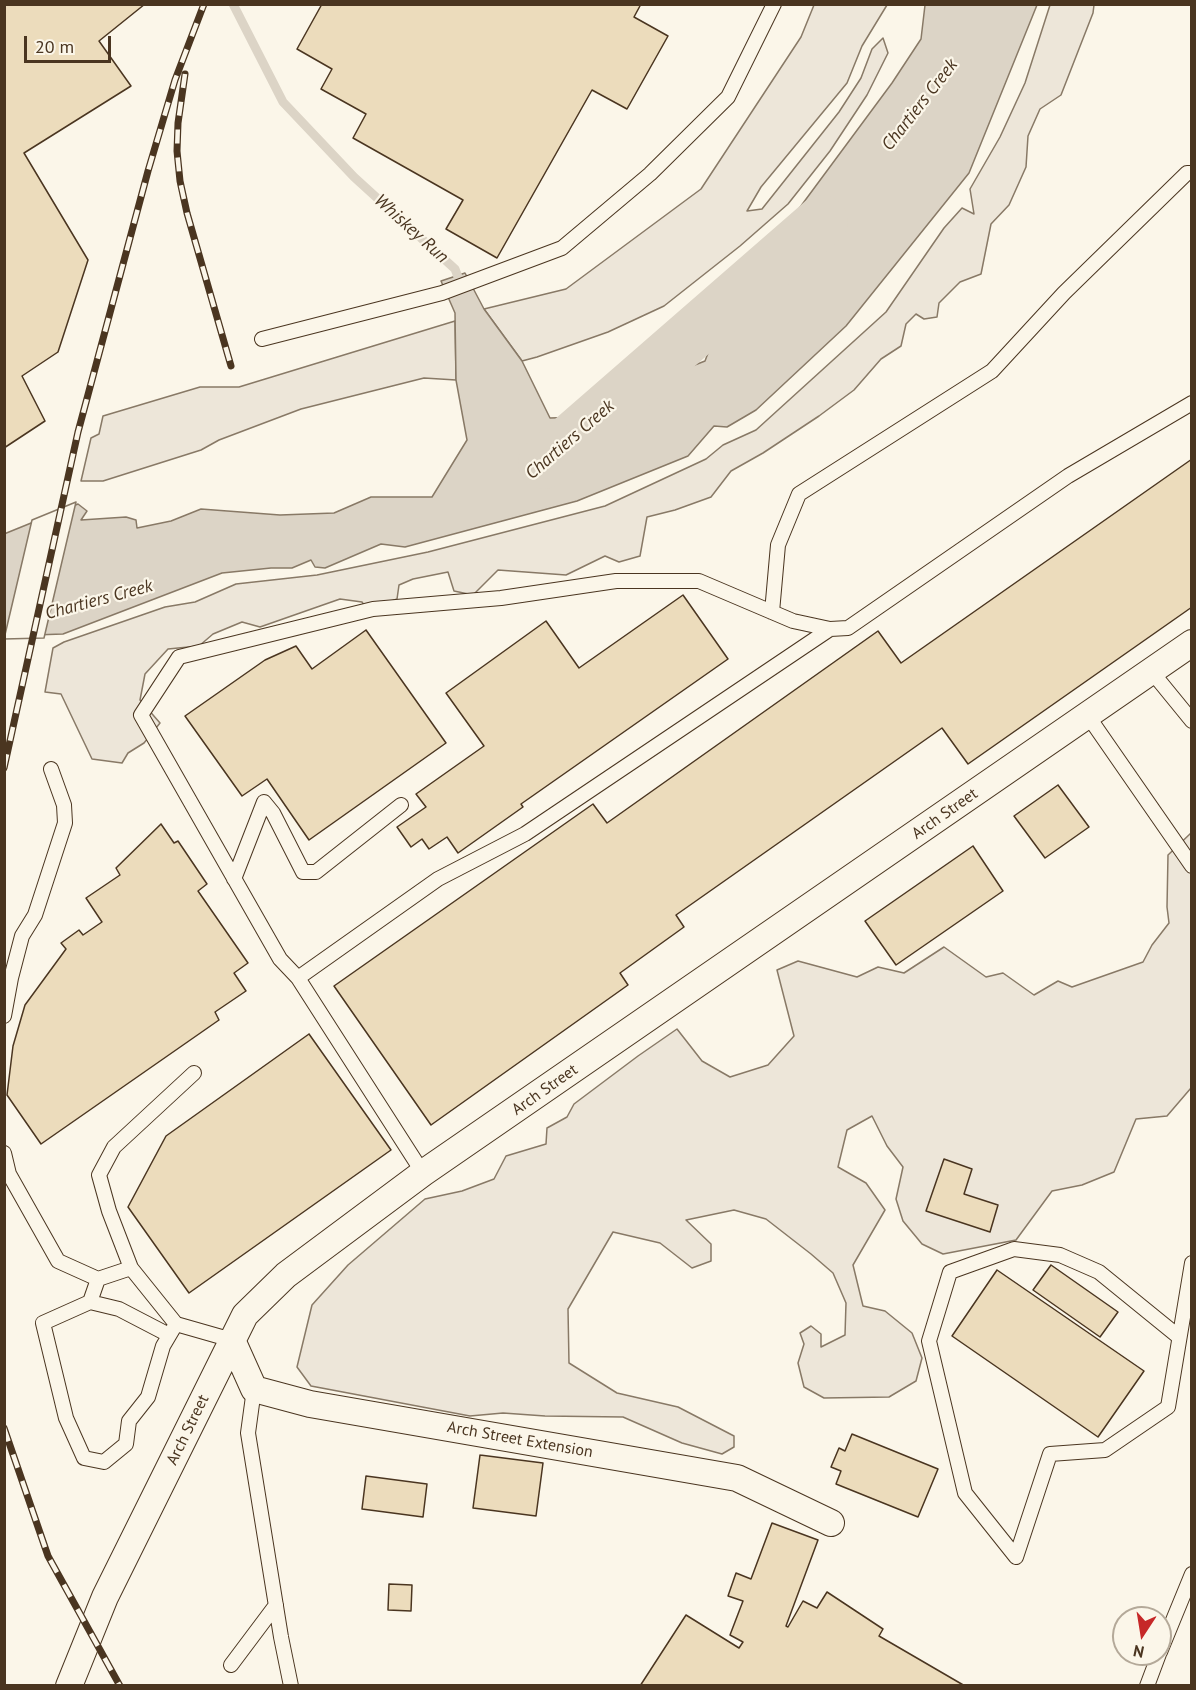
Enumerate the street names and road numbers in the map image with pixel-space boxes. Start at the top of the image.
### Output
street label: Arch Street [908,784,982,844]
street label: Arch Street [508,1060,582,1120]
street label: Arch Street [163,1392,213,1468]
street label: Arch Street Extension [446,1418,594,1462]

